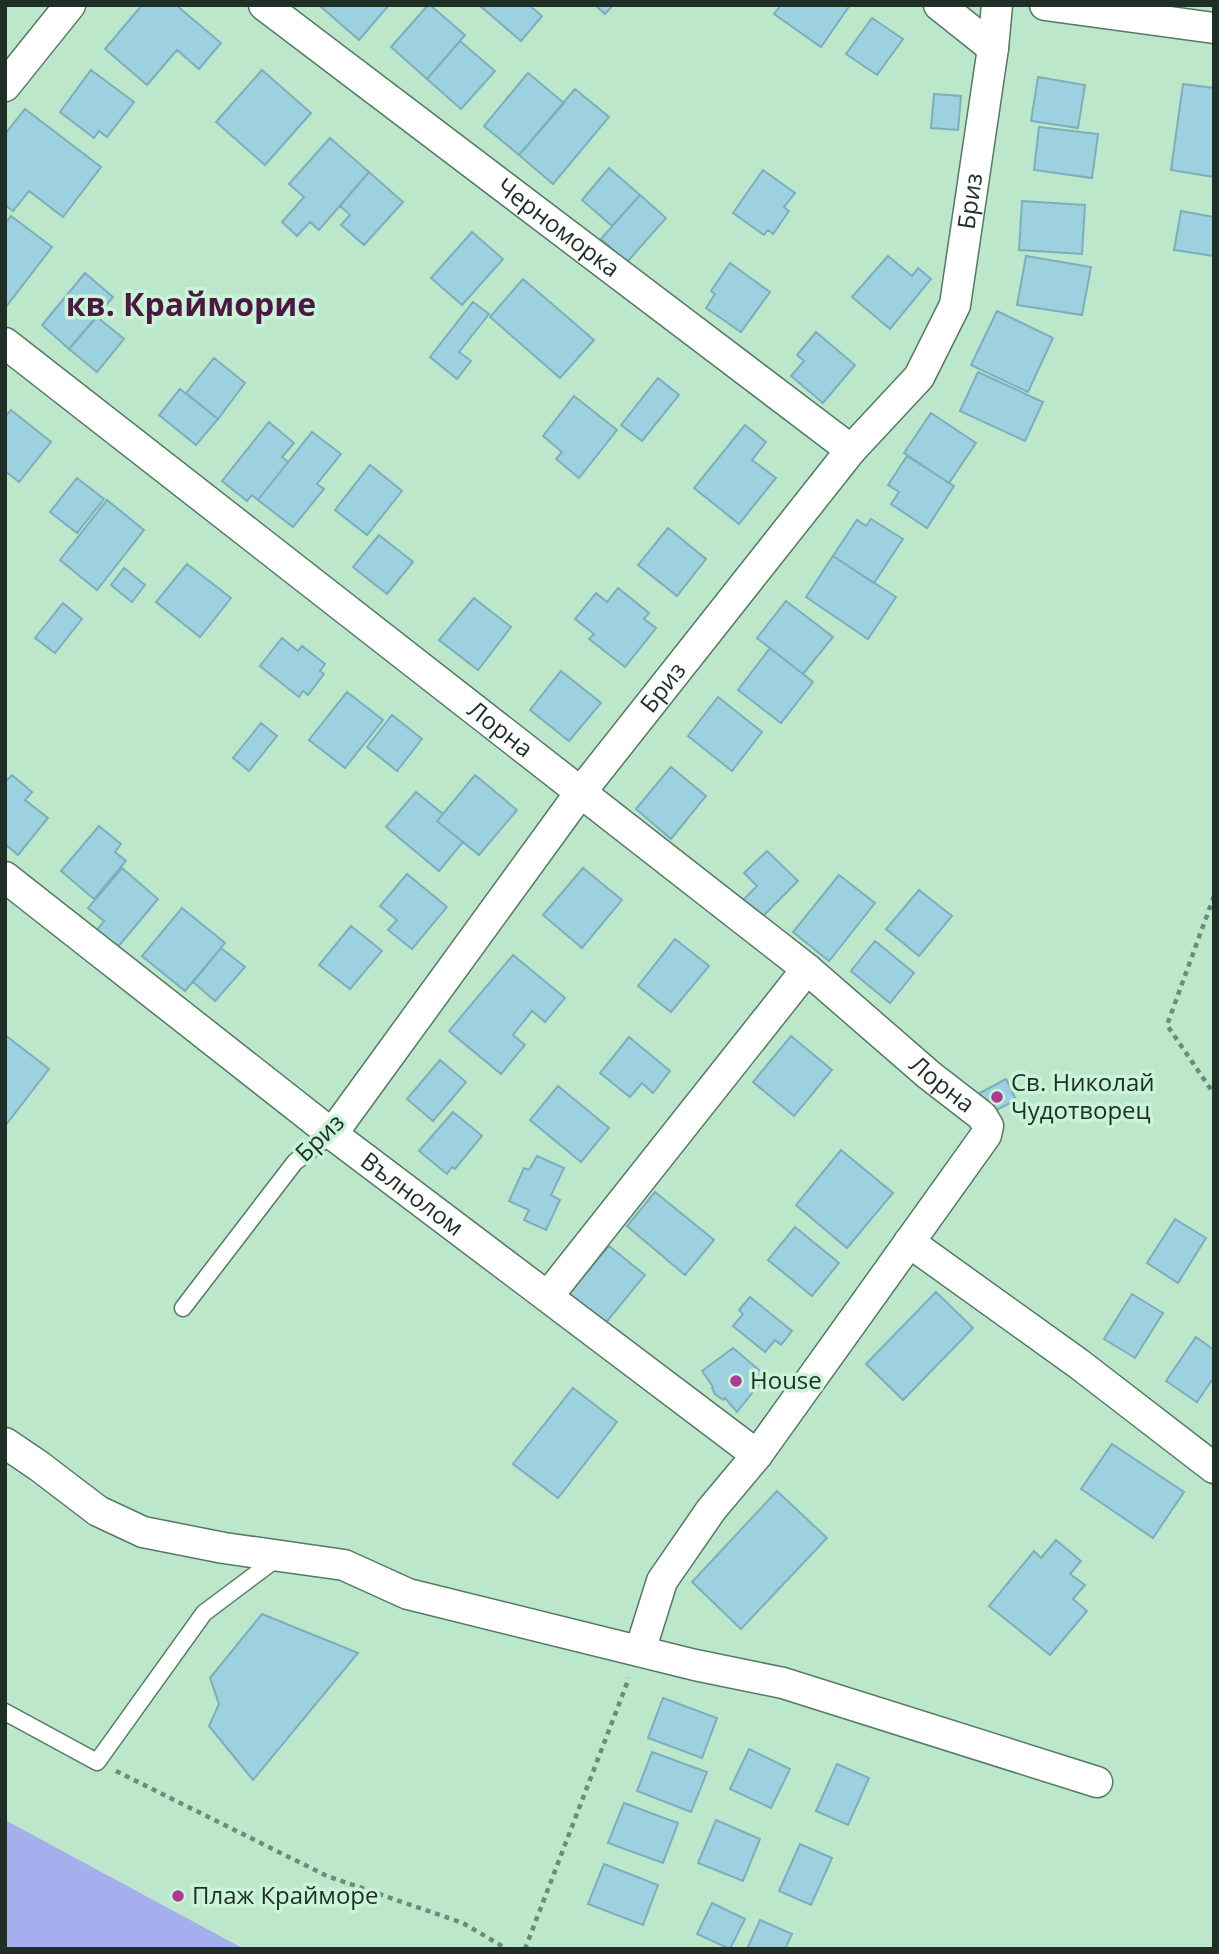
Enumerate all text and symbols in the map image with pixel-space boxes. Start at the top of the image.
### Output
street label: Черноморка [490,169,627,284]
street label: Бриз [948,171,989,231]
district label: кв. Крайморие [66,282,316,325]
street label: Бриз [632,654,692,719]
street label: Лорна [461,692,540,764]
street label: Лорна [903,1047,982,1119]
place label: Св. Николай Чудотворец [1011,1065,1155,1126]
marker: Св. Николай Чудотворец [989,1089,1005,1105]
street label: Бриз [287,1106,351,1168]
street label: Вълнолом [354,1143,471,1243]
place label: House [750,1363,822,1396]
marker: House [728,1373,744,1389]
place label: Плaж Крайморе [192,1878,379,1911]
marker: Плaж Крайморе [170,1888,186,1904]

